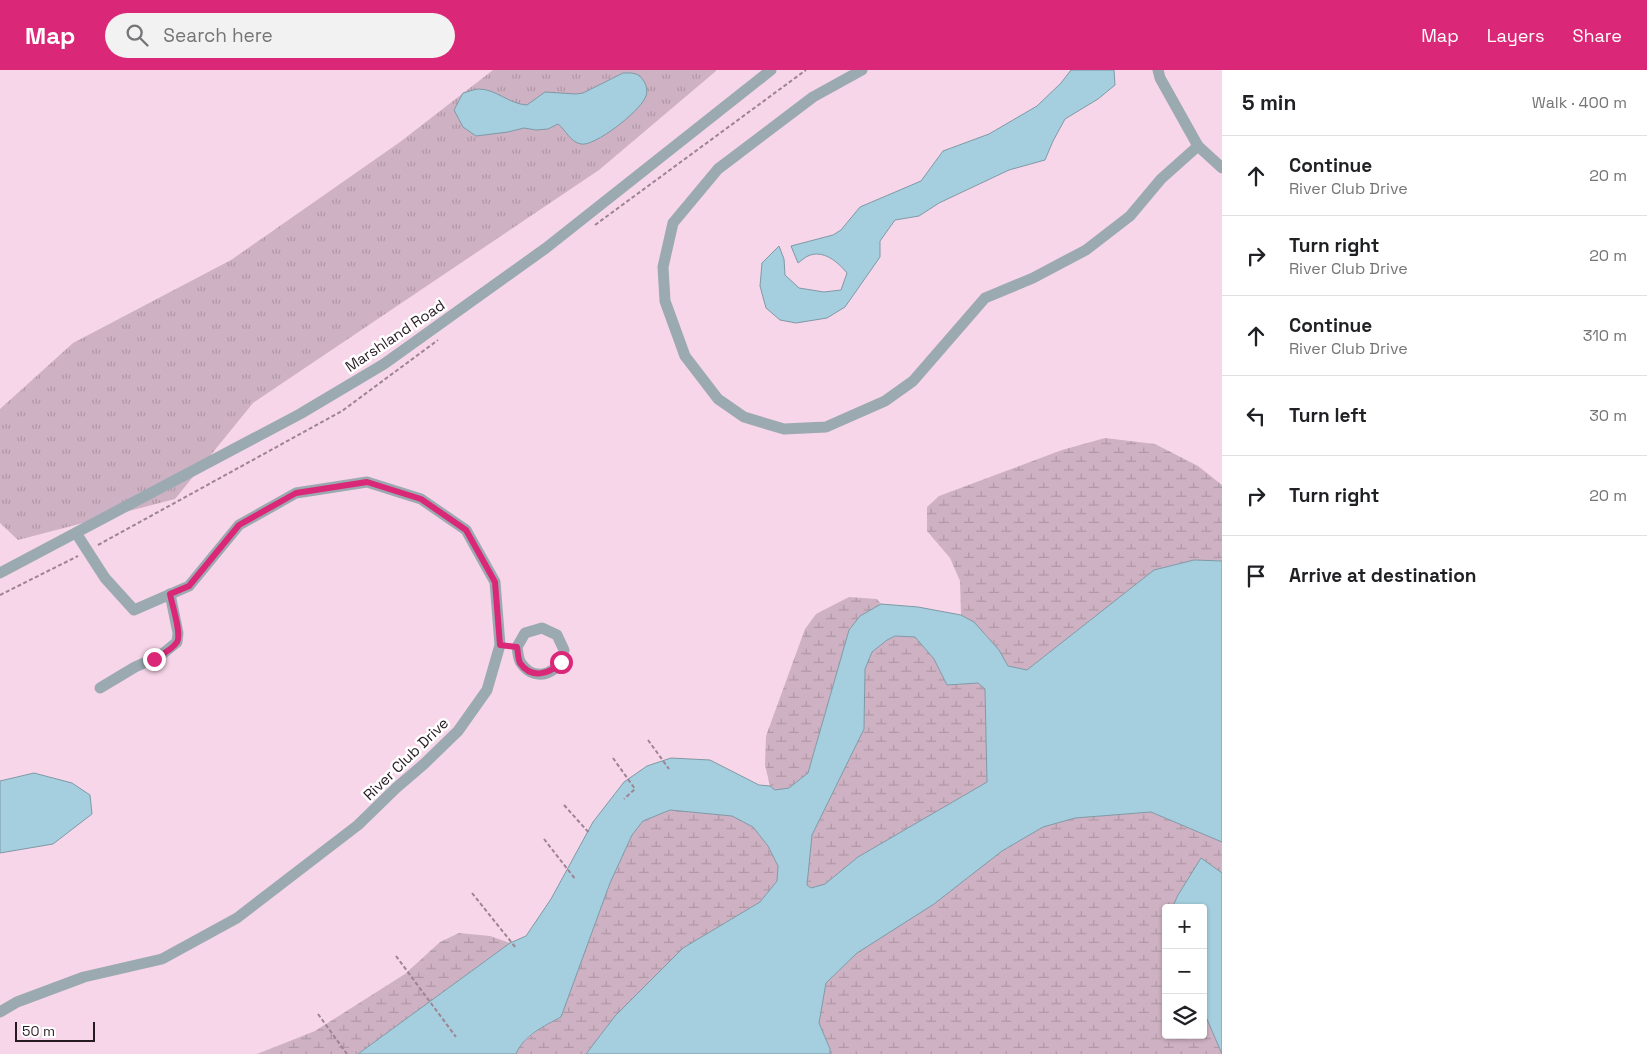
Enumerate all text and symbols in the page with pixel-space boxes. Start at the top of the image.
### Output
search box [105,13,455,58]
text: Map [25,20,75,51]
icon: search [123,21,151,49]
text: Search here [163,23,273,48]
text: Map [1421,24,1459,47]
text: Layers [1487,24,1544,47]
text: Share [1572,24,1622,47]
text: 5 min [1242,89,1296,116]
text: Walk · 400 m [1532,92,1627,113]
text: Continue [1289,153,1372,178]
icon: ahead [1242,162,1270,190]
text: 20 m [1589,165,1627,186]
text: River Club Drive [1289,178,1408,199]
text: Turn right [1289,233,1379,258]
icon: right [1242,242,1270,270]
text: 20 m [1589,245,1627,266]
text: River Club Drive [1289,258,1408,279]
street label: Marshland Road [341,295,448,376]
text: Continue [1289,313,1372,338]
icon: ahead [1242,322,1270,350]
text: 310 m [1583,325,1627,346]
text: River Club Drive [1289,338,1408,359]
icon: left [1242,402,1270,430]
text: Turn left [1289,403,1367,428]
text: 30 m [1589,405,1627,426]
icon: right [1242,482,1270,510]
text: Turn right [1289,483,1379,508]
text: 20 m [1589,485,1627,506]
icon: arrive [1242,562,1270,590]
text: Arrive at destination [1289,563,1477,588]
route end [143,648,166,671]
route start [550,651,573,674]
street label: River Club Drive [359,713,452,804]
map controls [1162,904,1207,1039]
button: + [1162,904,1207,949]
button: − [1162,949,1207,994]
button: layers [1162,994,1207,1039]
scale bar [15,1019,95,1042]
text: 50 m [22,1022,55,1040]

